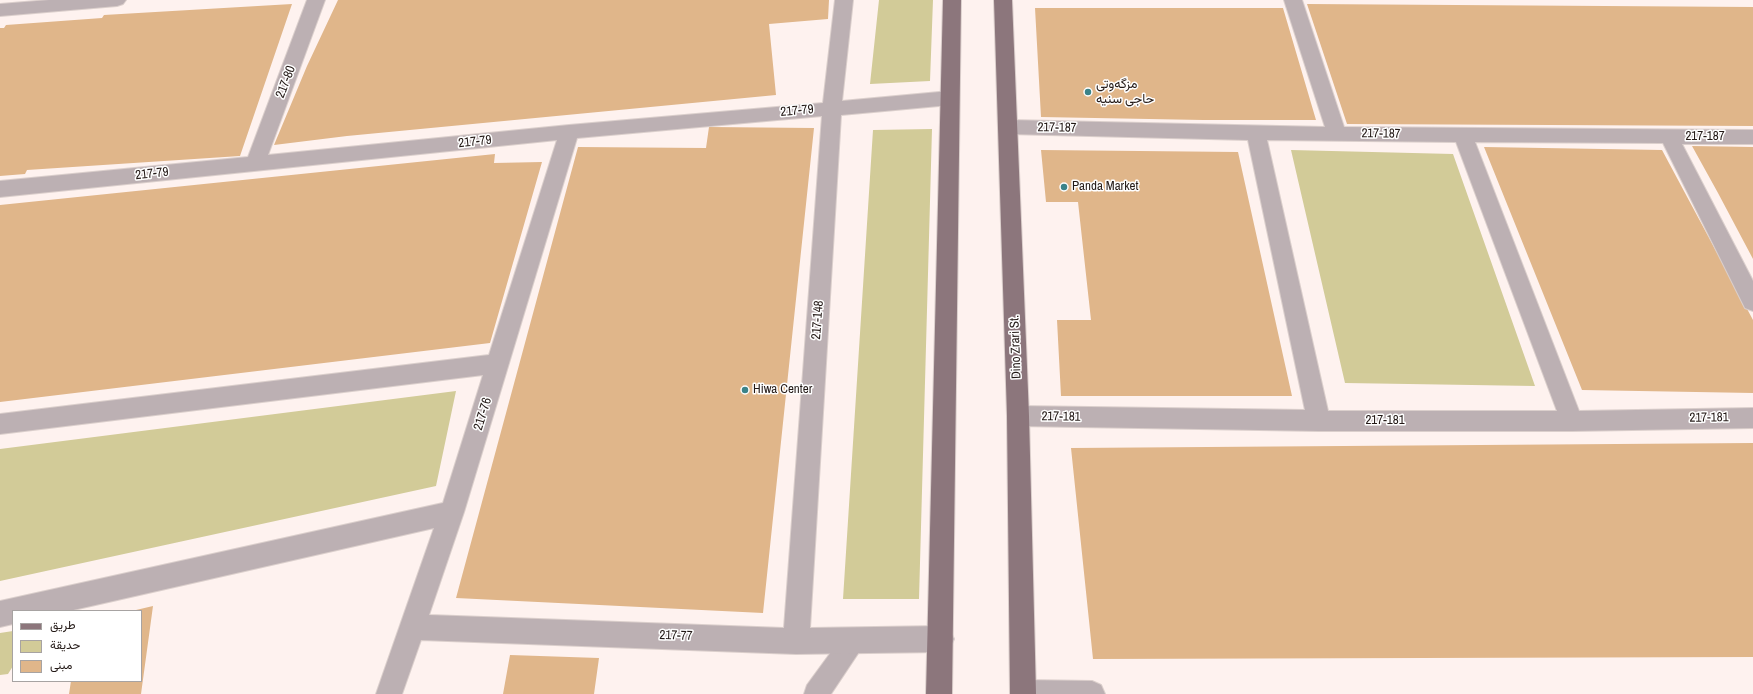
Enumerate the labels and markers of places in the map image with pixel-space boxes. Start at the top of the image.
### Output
place label: مزگەوتی حاجی سنیە [1096,77,1154,108]
marker: مزگەوتی حاجی سنیە [1083,87,1093,97]
place label: Panda Market [1072,179,1138,195]
marker: Panda Market [1059,182,1069,192]
place label: Hiwa Center [753,382,812,398]
marker: Hiwa Center [740,385,750,395]

